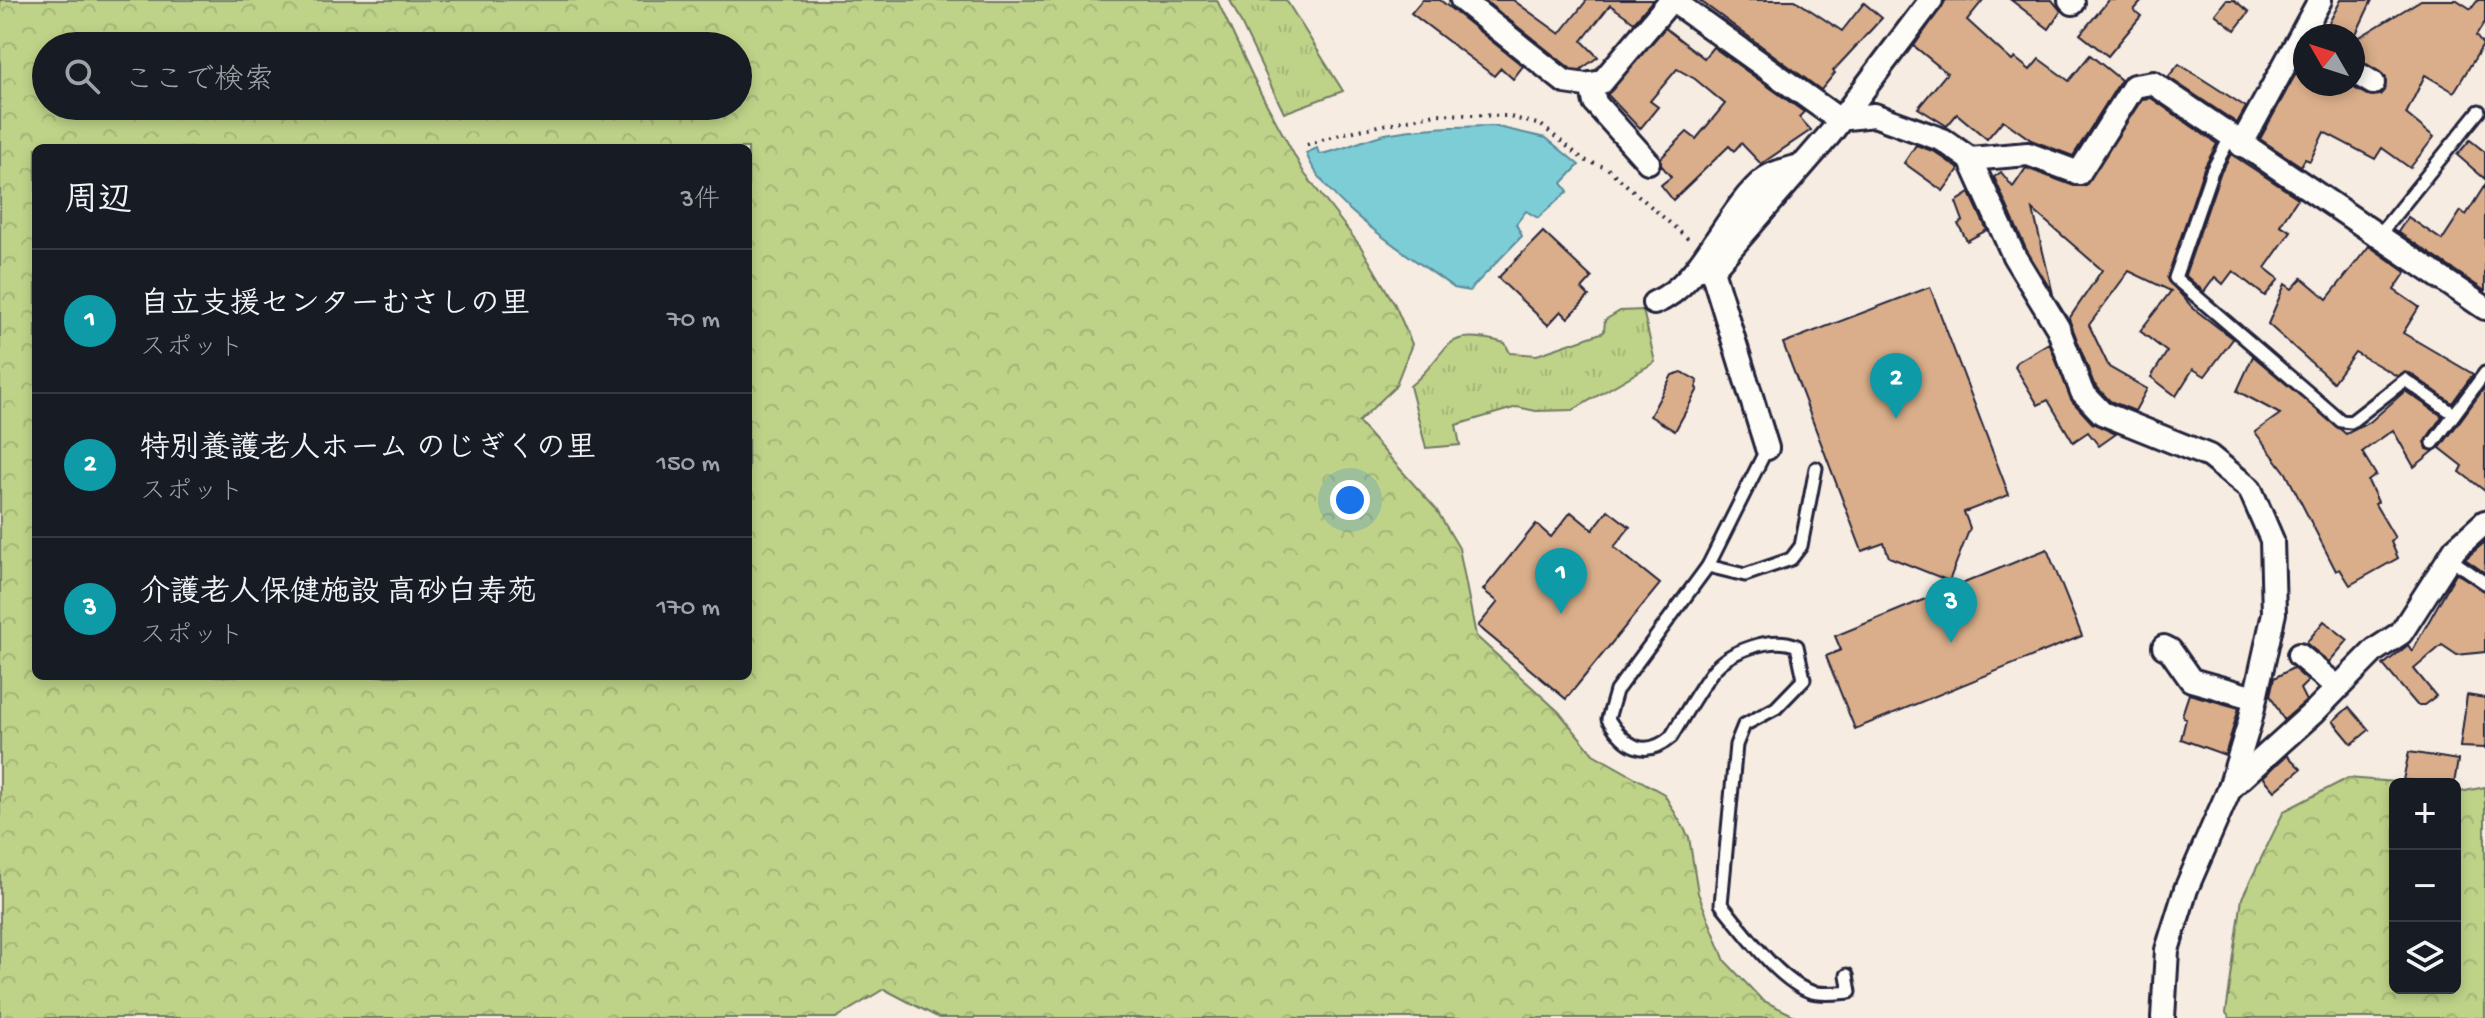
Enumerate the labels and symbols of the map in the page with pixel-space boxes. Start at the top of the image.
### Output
north arrow [2293,24,2365,96]
pin: 2 [1870,353,1922,419]
your location [1330,480,1370,520]
pin: 1 [1535,548,1587,614]
pin: 3 [1925,577,1977,643]

